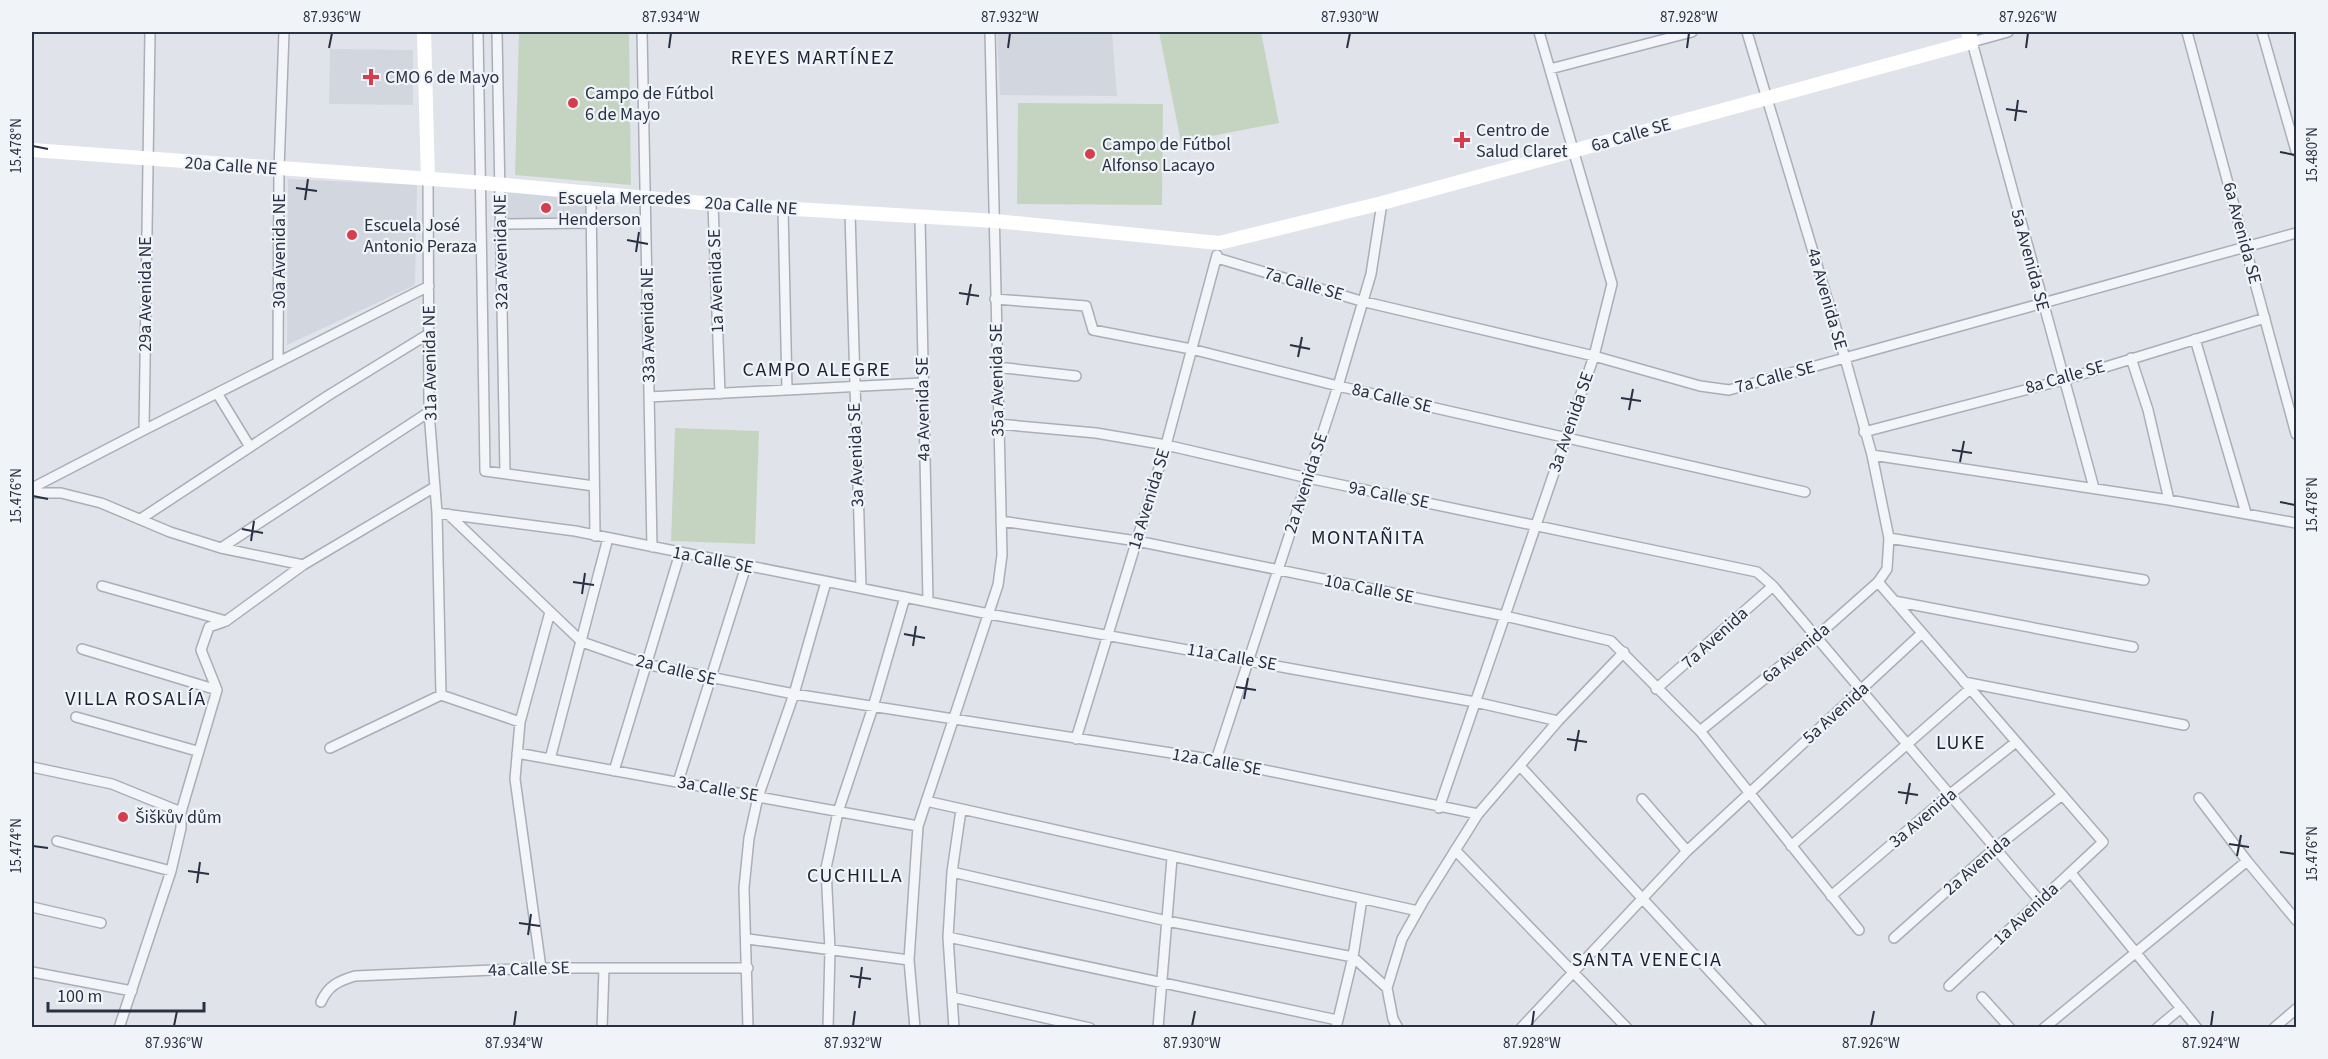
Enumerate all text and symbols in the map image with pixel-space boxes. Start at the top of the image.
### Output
text: 87.936°W [303,7,361,28]
text: 87.934°W [642,7,700,28]
text: 87.932°W [981,7,1039,28]
text: 87.930°W [1321,7,1379,28]
text: 87.928°W [1660,7,1718,28]
text: 87.926°W [1999,7,2057,28]
district label: REYES MARTÍNEZ [731,44,895,72]
place label: CMO 6 de Mayo [385,65,499,90]
marker: CMO 6 de Mayo [362,68,380,86]
place label: Campo de Fútbol 6 de Mayo [585,81,714,127]
marker: Campo de Fútbol 6 de Mayo [566,96,580,110]
street label: 6a Calle SE [1588,112,1674,158]
text: 15.478°N [6,118,27,174]
place label: Centro de Salud Claret [1476,118,1568,164]
text: 15.480°N [2302,127,2323,183]
marker: Centro de Salud Claret [1453,131,1471,149]
place label: Campo de Fútbol Alfonso Lacayo [1102,132,1231,178]
marker: Campo de Fútbol Alfonso Lacayo [1083,147,1097,161]
street label: 20a Calle NE [184,150,278,182]
street label: 6a Avenida SE [2216,179,2268,287]
place label: Escuela Mercedes Henderson [558,186,691,232]
street label: 20a Calle NE [704,190,798,222]
street label: 30a Avenida NE [267,193,292,309]
street label: 32a Avenida NE [487,194,515,310]
marker: Escuela Mercedes Henderson [539,201,553,215]
street label: 5a Avenida SE [2004,206,2056,314]
place label: Escuela José Antonio Peraza [364,213,477,259]
marker: Escuela José Antonio Peraza [345,228,359,242]
street label: 1a Avenida SE [702,228,730,334]
street label: 29a Avenida NE [133,236,158,352]
street label: 4a Avenida SE [1801,245,1853,353]
street label: 7a Calle SE [1261,261,1347,307]
street label: 33a Avenida NE [634,267,662,383]
street label: 31a Avenida NE [416,305,444,421]
street label: 35a Avenida SE [984,323,1010,437]
street label: 7a Calle SE [1732,354,1818,400]
street label: 8a Calle SE [2022,354,2108,400]
district label: CAMPO ALEGRE [743,356,891,384]
street label: 4a Avenida SE [910,357,936,461]
street label: 3a Avenida SE [1542,368,1600,476]
street label: 8a Calle SE [1349,377,1435,419]
street label: 3a Avenida SE [842,402,870,508]
street label: 2a Avenida SE [1278,429,1334,537]
street label: 1a Avenida SE [1122,445,1176,553]
text: 15.476°N [6,468,27,524]
street label: 9a Calle SE [1346,475,1432,515]
text: 15.478°N [2302,477,2323,533]
district label: MONTAÑITA [1311,524,1425,552]
street label: 1a Calle SE [670,540,756,580]
street label: 10a Calle SE [1322,568,1416,610]
street label: 7a Avenida [1676,601,1754,675]
street label: 6a Avenida [1757,617,1835,689]
street label: 11a Calle SE [1185,637,1279,677]
street label: 2a Calle SE [633,648,719,692]
street label: 5a Avenida [1797,676,1875,750]
district label: VILLA ROSALÍA [65,685,207,713]
district label: LUKE [1936,729,1986,757]
street label: 12a Calle SE [1170,742,1264,782]
street label: 3a Calle SE [676,770,760,808]
street label: 3a Avenida [1884,782,1962,854]
place label: Šiškův dům [135,805,222,830]
marker: Šiškův dům [116,810,130,824]
text: 15.474°N [6,818,27,874]
text: 15.476°N [2302,826,2323,882]
street label: 2a Avenida [1938,829,2016,901]
district label: CUCHILLA [807,862,903,890]
street label: 1a Avenida [1988,877,2064,951]
district label: SANTA VENECIA [1572,946,1722,974]
street label: 4a Calle SE [488,955,570,983]
scale bar [48,975,204,1013]
text: 100 m [57,984,102,1009]
text: 87.936°W [145,1033,203,1054]
text: 87.934°W [485,1033,543,1054]
text: 87.932°W [824,1033,882,1054]
text: 87.930°W [1163,1033,1221,1054]
text: 87.928°W [1503,1033,1561,1054]
text: 87.926°W [1842,1033,1900,1054]
text: 87.924°W [2182,1033,2240,1054]

